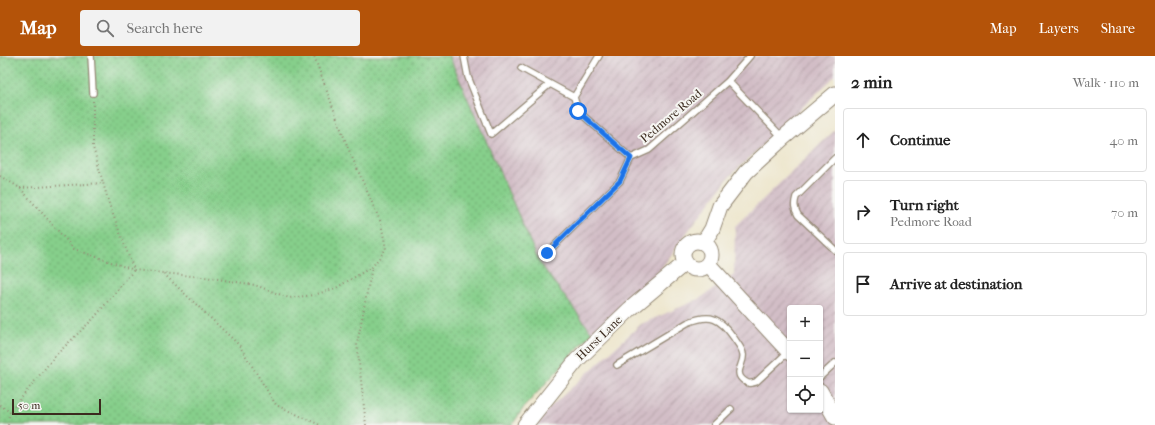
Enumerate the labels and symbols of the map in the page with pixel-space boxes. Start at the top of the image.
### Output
street label: Pedmore Road [638,86,705,146]
route start [569,102,587,120]
route end [538,244,556,262]
street label: Hurst Lane [573,313,625,363]
scale bar [12,397,101,416]

